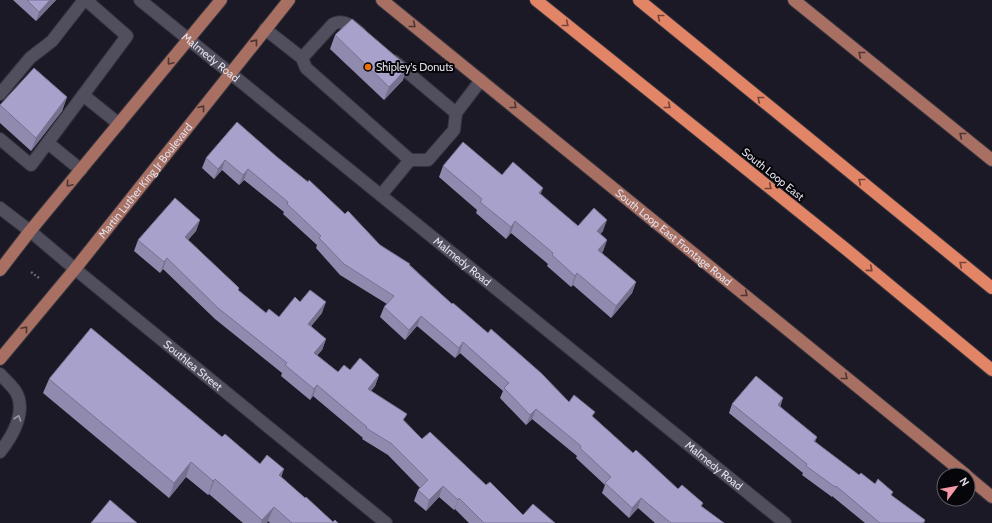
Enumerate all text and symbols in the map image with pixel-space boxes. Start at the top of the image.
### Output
one-way arrow [657,15,664,22]
one-way arrow [408,20,415,27]
one-way arrow [562,20,569,27]
street label: Malmedy Road [179,30,242,85]
one-way arrow [250,39,257,47]
one-way arrow [858,51,865,58]
one-way arrow [167,58,174,65]
place label: Shipley's Donuts [376,60,454,74]
marker: Shipley's Donuts [363,62,373,72]
one-way arrow [758,97,765,104]
one-way arrow [663,101,670,108]
one-way arrow [509,102,516,109]
one-way arrow [198,105,205,112]
street label: Martin Luther King Jr Boulevard [95,120,195,241]
one-way arrow [959,133,966,140]
street label: South Loop East [739,145,807,204]
one-way arrow [859,179,866,186]
one-way arrow [66,180,73,187]
one-way arrow [764,183,771,190]
street label: South Loop East Frontage Road [613,186,735,289]
street label: Malmedy Road [431,234,494,289]
one-way arrow [959,261,966,268]
one-way arrow [865,265,872,272]
one-way arrow [740,290,747,297]
one-way arrow [20,327,27,334]
street label: Southlea Street [161,337,226,394]
one-way arrow [841,372,848,379]
one-way arrow [13,415,21,422]
street label: Malmedy Road [682,438,746,493]
north arrow [936,467,976,507]
text: N [956,475,972,489]

